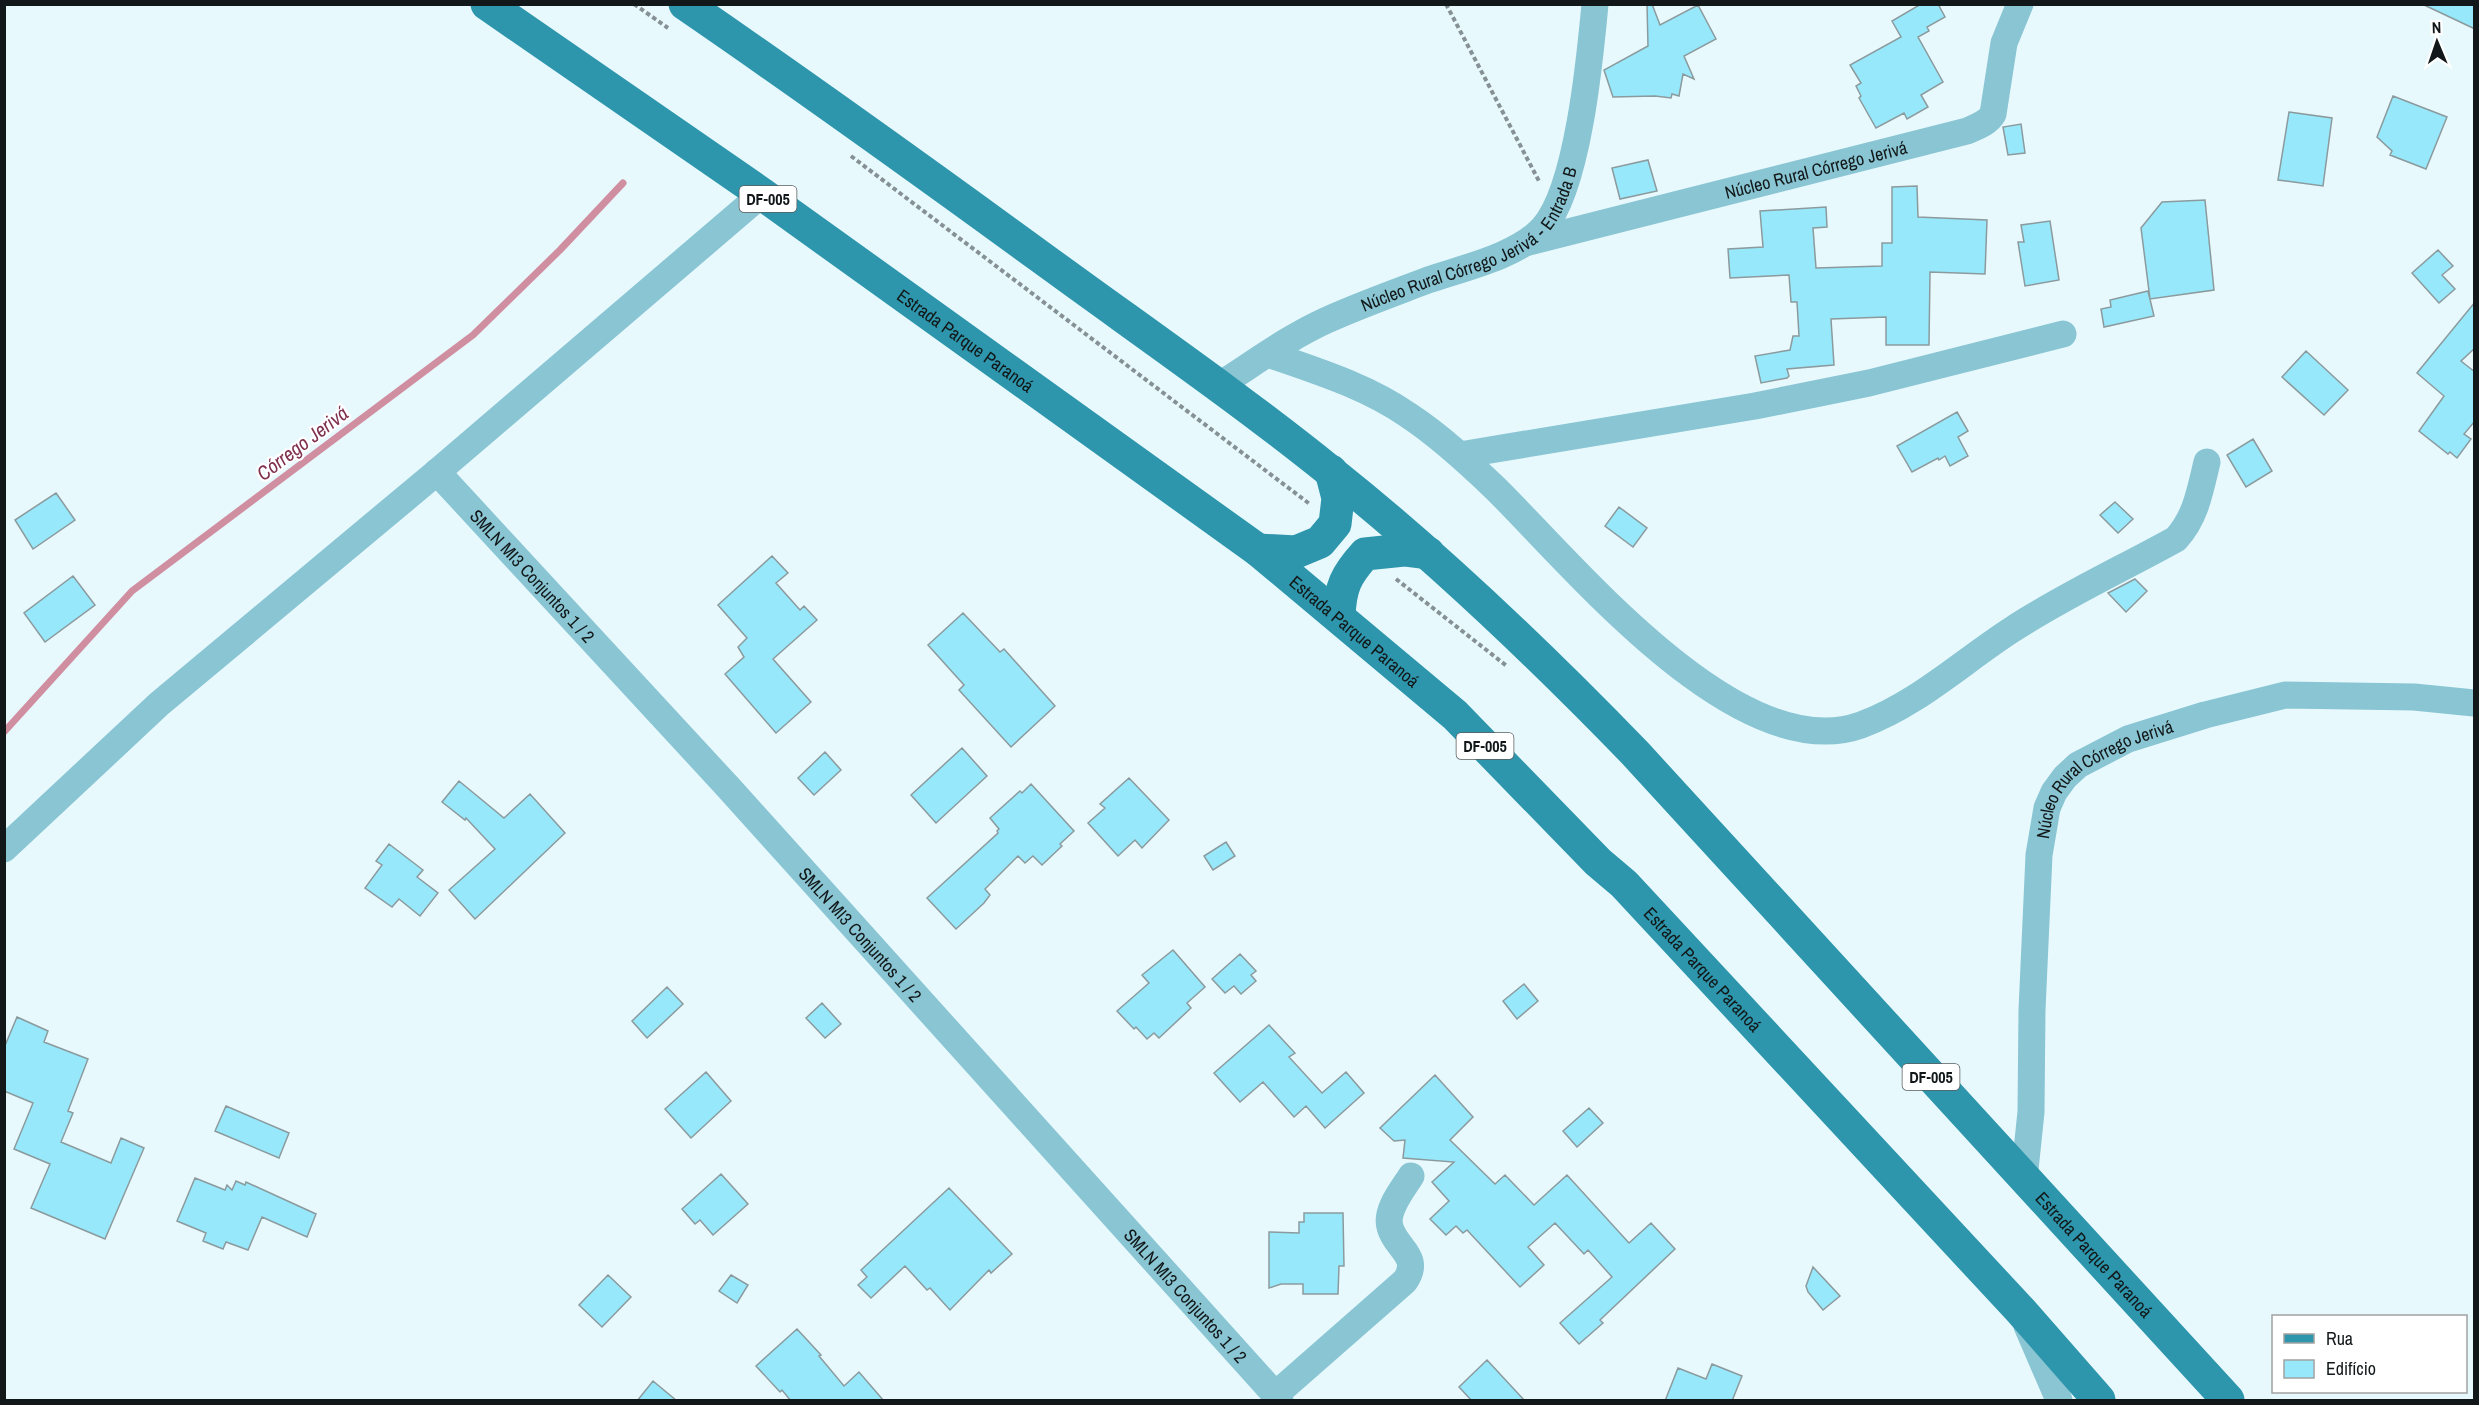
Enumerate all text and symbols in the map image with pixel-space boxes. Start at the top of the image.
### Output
north arrow [2407,12,2467,72]
text: N [2431,16,2442,38]
street label: Núcleo Rural Córrego Jerivá [1722,134,1910,204]
street label: Núcleo Rural Córrego Jerivá - Entrada B [1357,164,1582,317]
road number: DF-005 [740,186,796,212]
street label: Estrada Parque Paranoá [892,283,1039,398]
water label: Córrego Jerivá [251,400,353,486]
street label: SMLN MI3 Conjuntos 1 / 2 [465,503,601,648]
street label: Estrada Parque Paranoá [1284,569,1425,693]
street label: Núcleo Rural Córrego Jerivá [2030,713,2176,840]
road number: DF-005 [1456,733,1514,759]
street label: SMLN MI3 Conjuntos 1 / 2 [793,862,928,1007]
street label: Estrada Parque Paranoá [1639,901,1768,1037]
road number: DF-005 [1902,1064,1960,1090]
street label: Estrada Parque Paranoá [2030,1186,2159,1323]
street label: SMLN MI3 Conjuntos 1 / 2 [1119,1223,1253,1368]
legend [2272,1315,2467,1393]
text: Rua [2326,1326,2353,1351]
text: Edifício [2326,1356,2376,1381]

